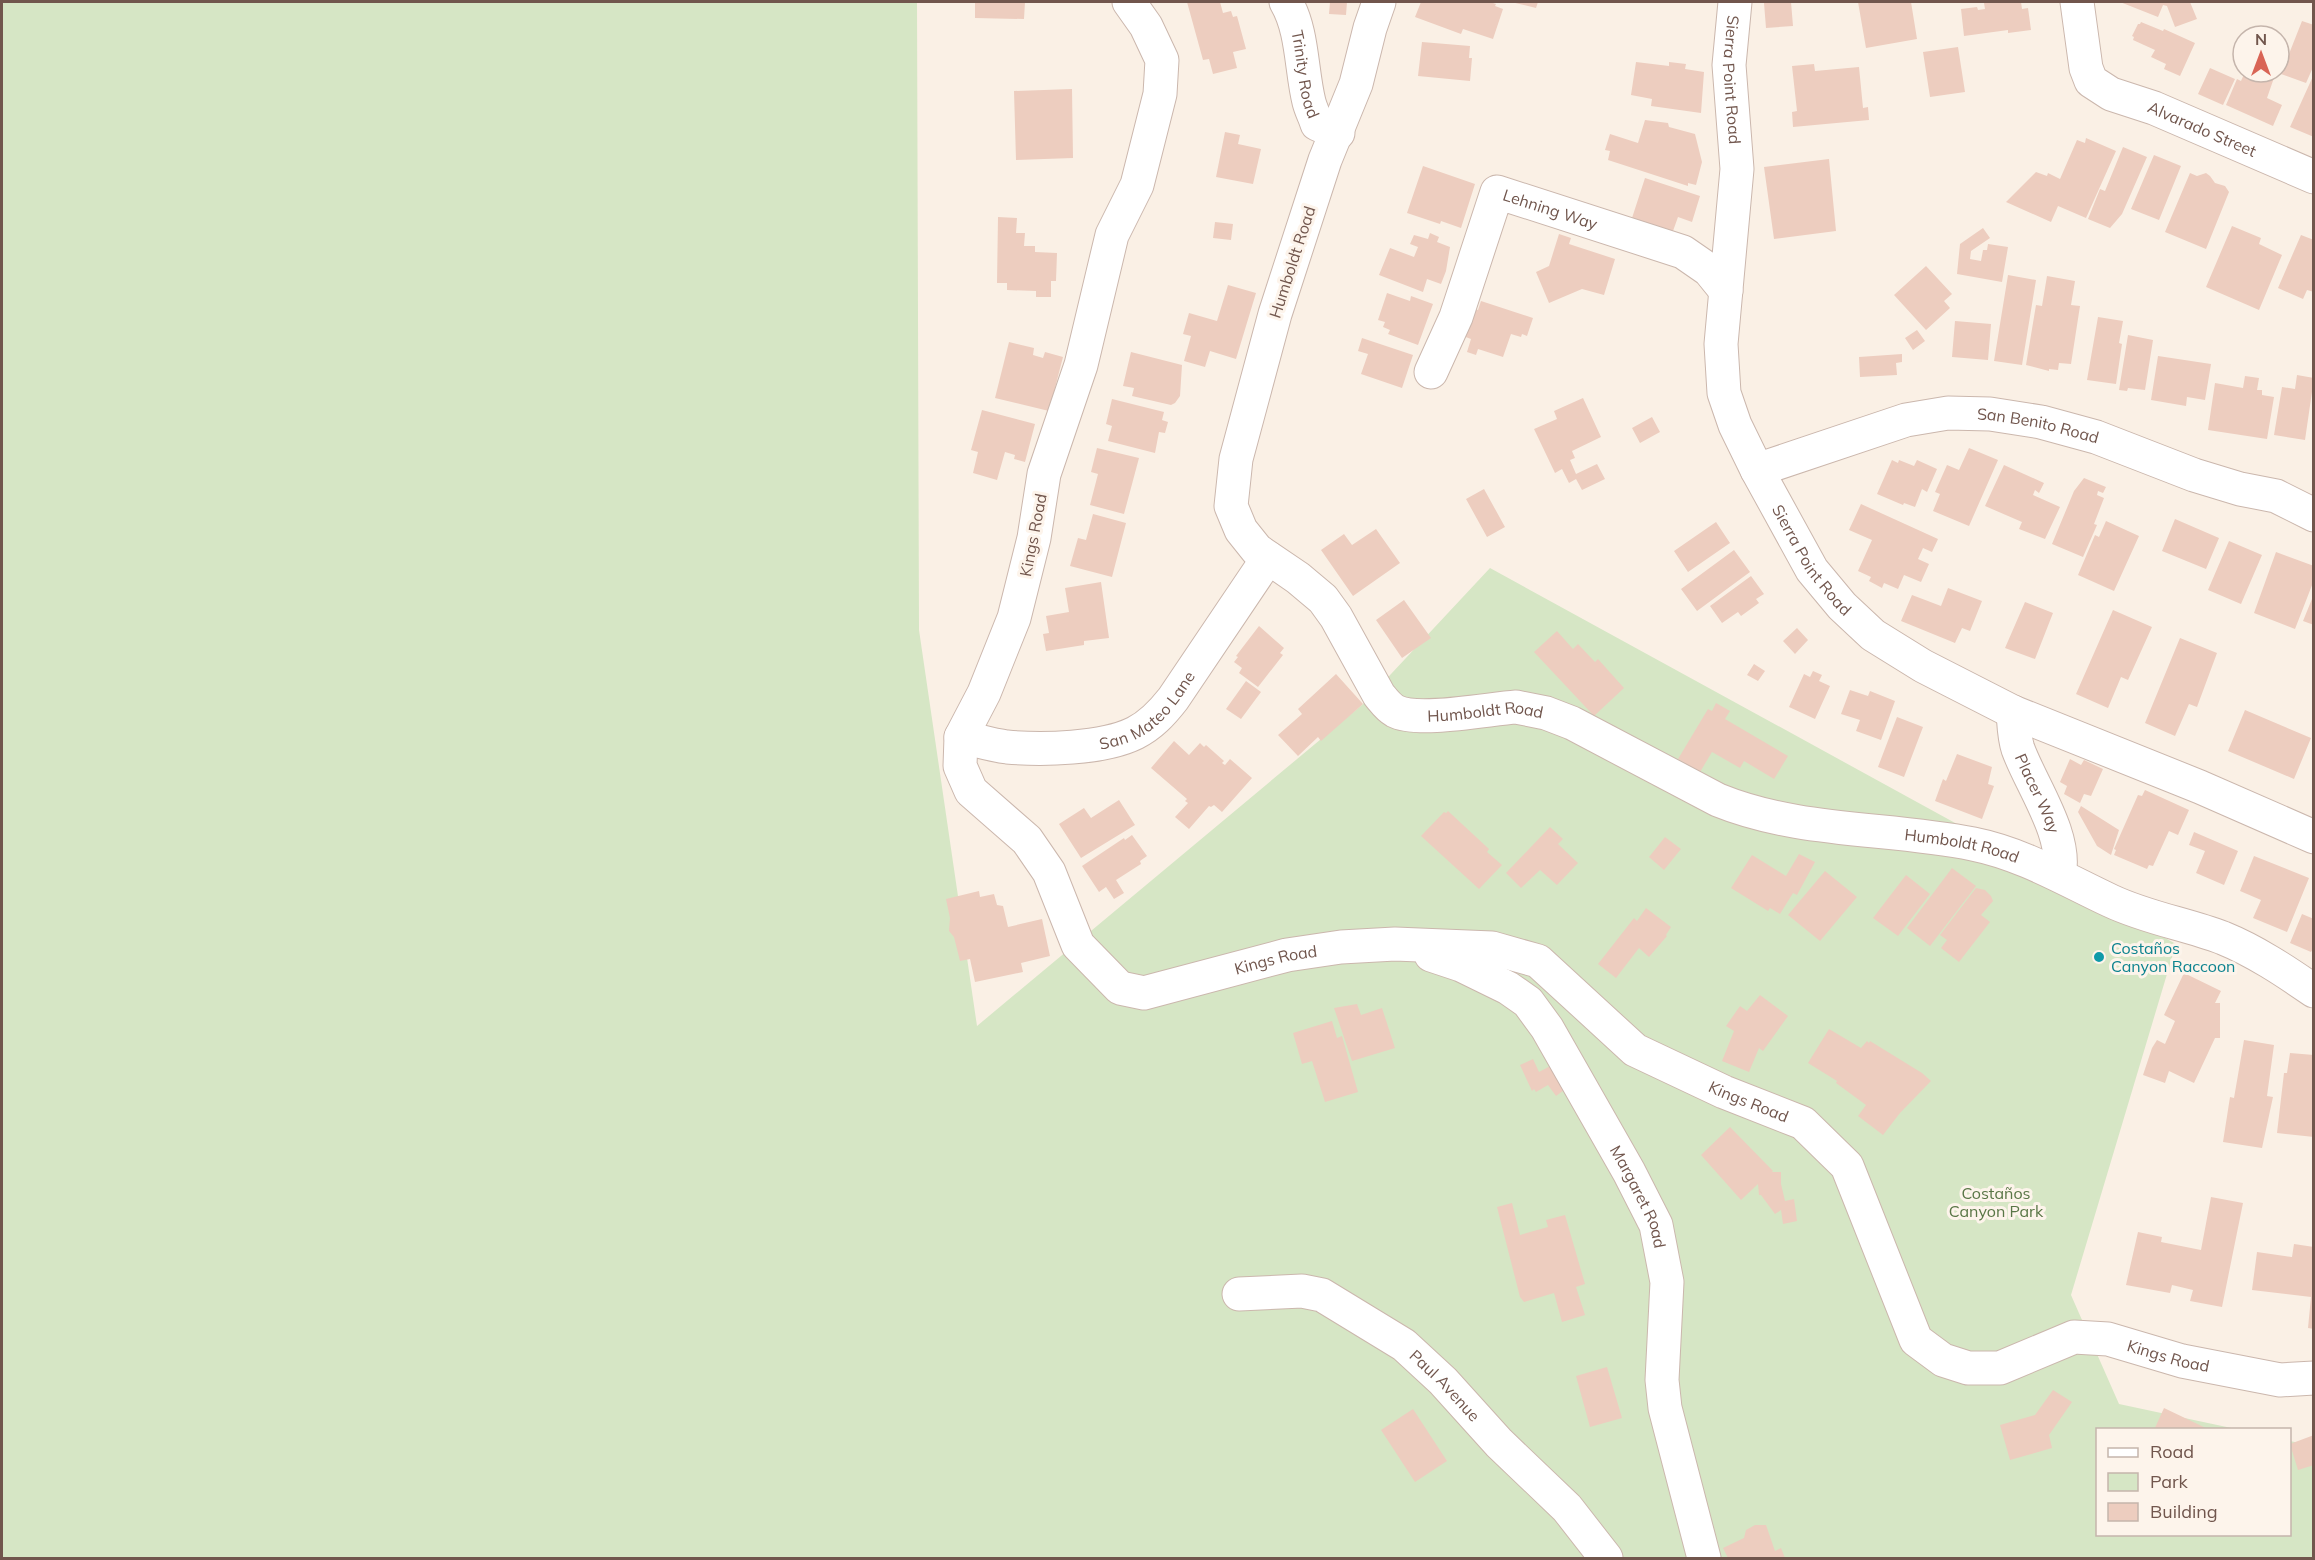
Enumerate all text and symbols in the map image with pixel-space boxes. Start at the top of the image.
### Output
street label: Sierra Point Road [1719,14,1745,145]
north arrow [2231,24,2291,84]
street label: Trinity Road [1287,28,1324,121]
text: N [2255,29,2267,49]
street label: Alvarado Street [2145,97,2260,161]
street label: Lehning Way [1501,185,1601,234]
street label: Humboldt Road [1264,203,1320,321]
street label: San Benito Road [1977,404,2101,447]
street label: Kings Road [1015,492,1051,578]
street label: Sierra Point Road [1768,501,1856,620]
street label: San Mateo Lane [1097,667,1199,754]
street label: Humboldt Road [1427,697,1545,726]
street label: Placer Way [2011,750,2065,836]
street label: Humboldt Road [1904,824,2022,867]
place label: Costaños Canyon Raccoon [2111,938,2235,976]
street label: Kings Road [1232,941,1318,979]
marker: Costaños Canyon Raccoon [2092,950,2106,964]
street label: Kings Road [1705,1076,1792,1126]
street label: Margaret Road [1606,1142,1670,1250]
park label: Costaños Canyon Park [1949,1183,2044,1221]
street label: Kings Road [2125,1335,2211,1376]
street label: Paul Avenue [1405,1345,1484,1425]
legend [2096,1428,2291,1536]
text: Road [2150,1440,2194,1463]
text: Park [2150,1470,2189,1493]
text: Building [2150,1500,2218,1523]

